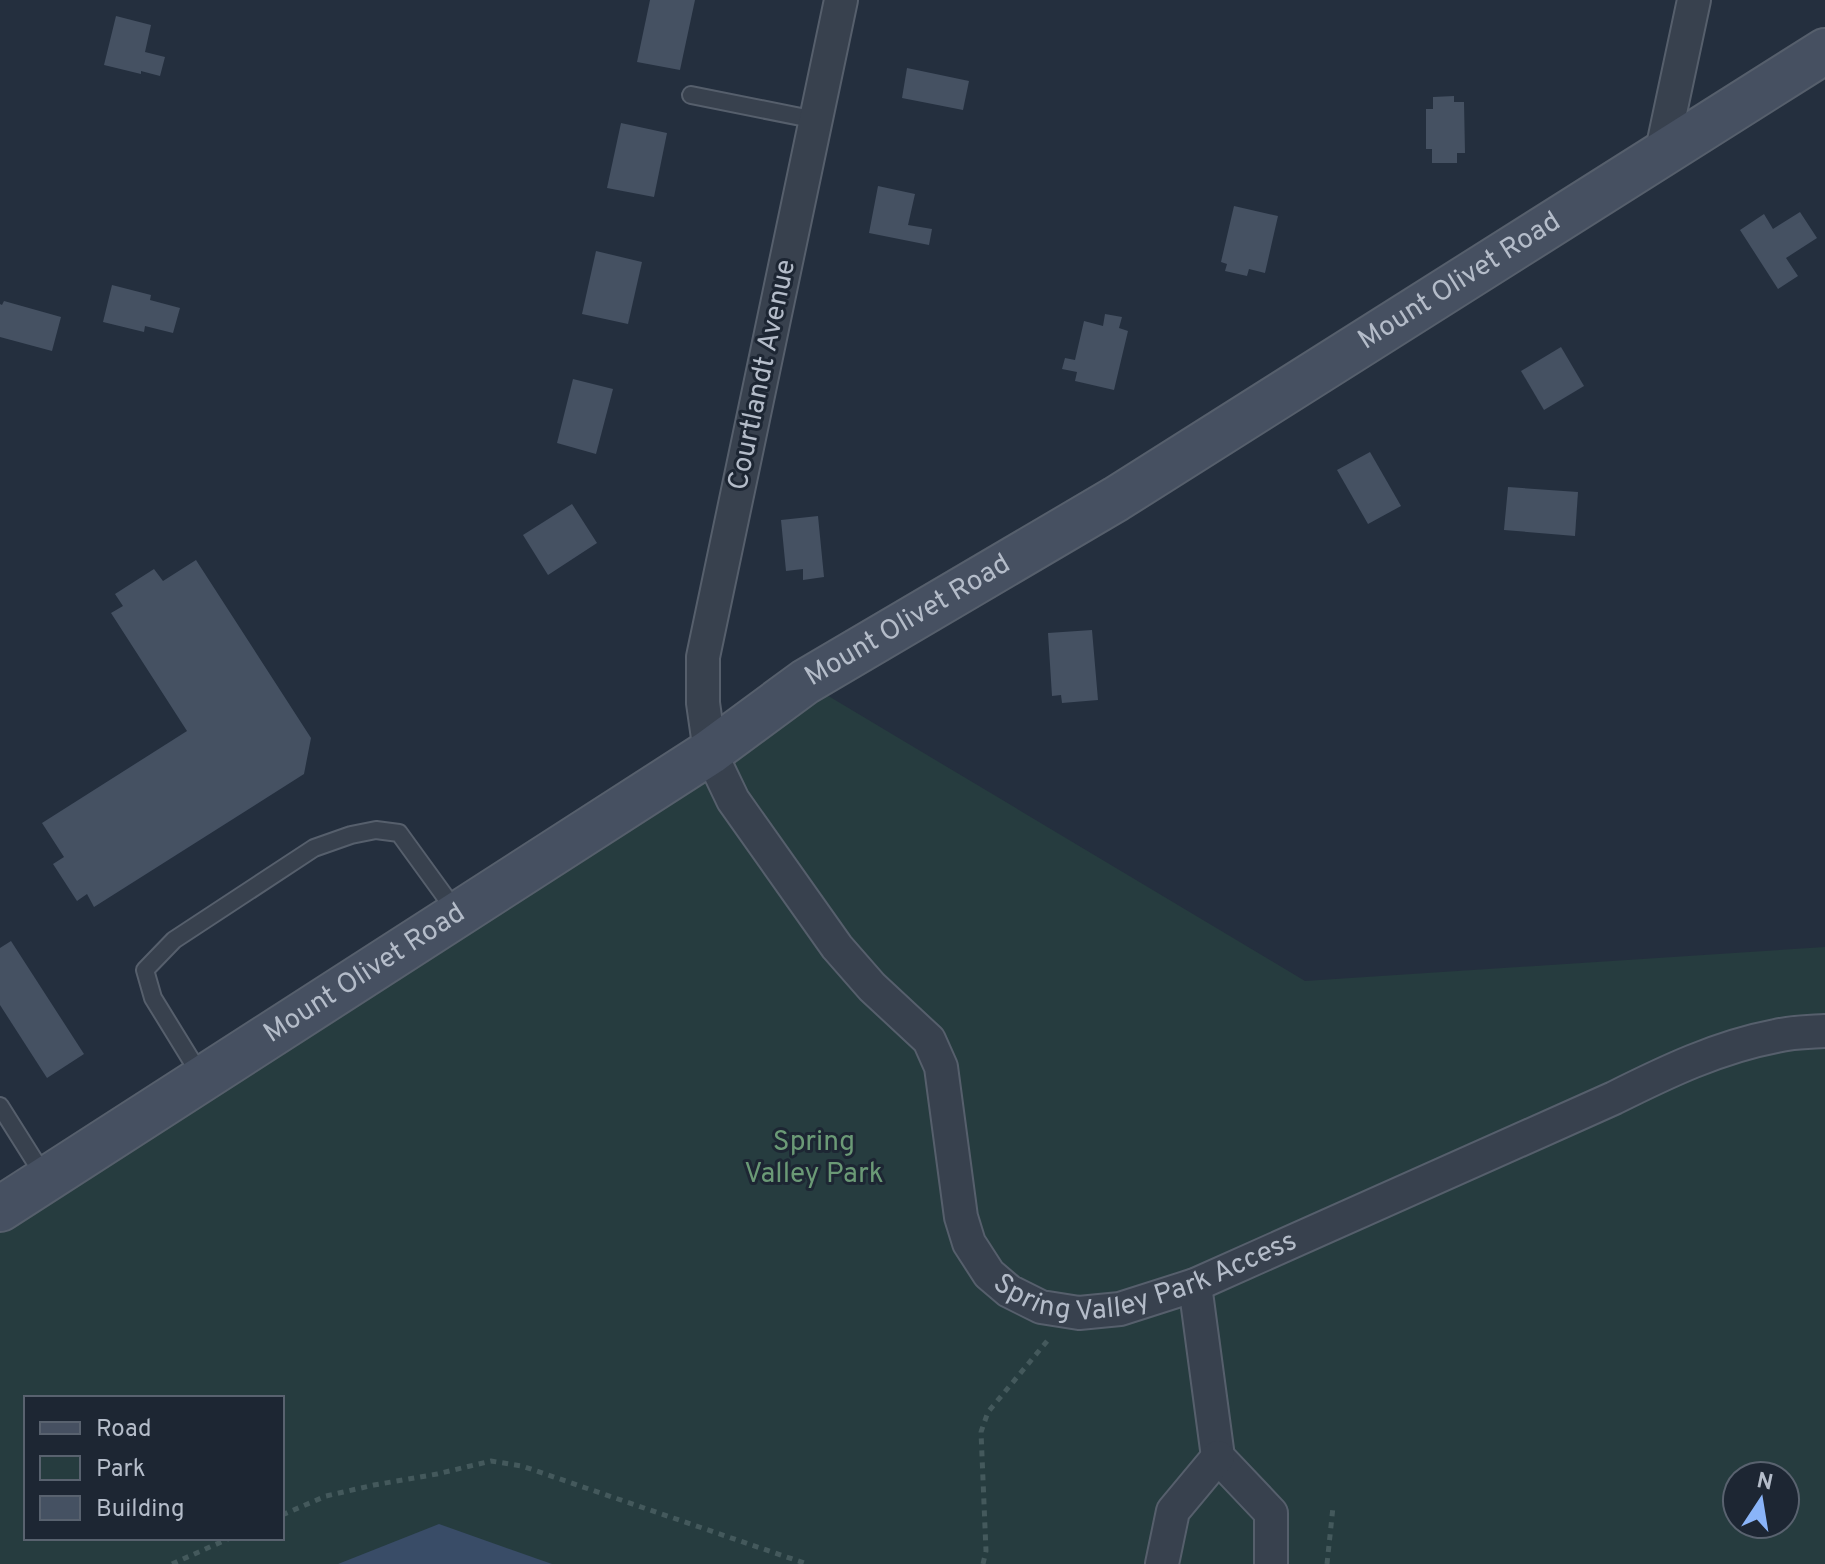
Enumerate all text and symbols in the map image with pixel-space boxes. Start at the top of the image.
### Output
street label: Mount Olivet Road [1352,204,1568,359]
street label: Courtlandt Avenue [721,256,805,494]
street label: Mount Olivet Road [799,547,1018,696]
street label: Mount Olivet Road [257,896,473,1052]
park label: Spring Valley Park [744,1125,884,1193]
street label: Spring Valley Park Access [985,1224,1303,1331]
legend [24,1396,284,1540]
text: Road [96,1415,152,1445]
text: Park [96,1455,146,1485]
north arrow [1721,1460,1801,1540]
text: N [1754,1468,1775,1498]
text: Building [96,1495,185,1525]

